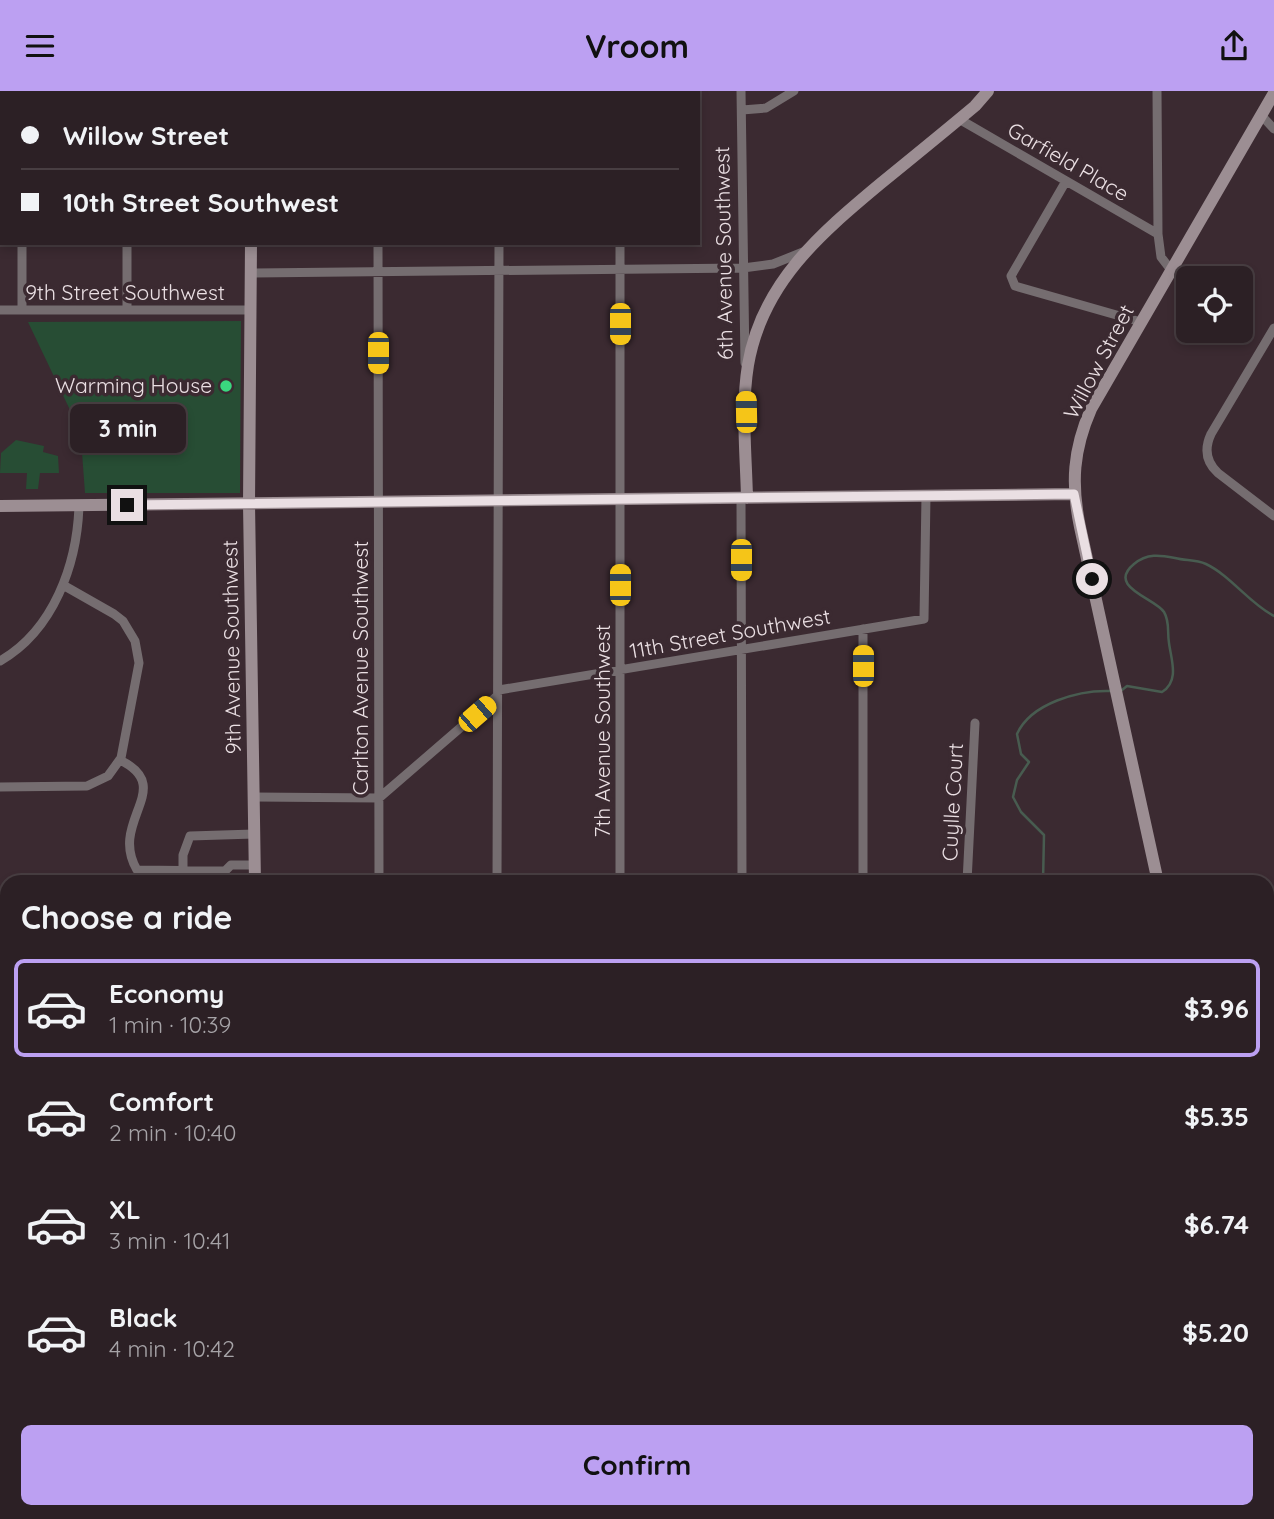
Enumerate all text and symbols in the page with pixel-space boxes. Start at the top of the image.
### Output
text: Vroom [585,26,689,66]
icon: menu [21,27,59,65]
icon: share [1215,27,1253,65]
street label: Garfield Place [1003,116,1134,206]
text: Willow Street [63,119,229,152]
street label: 6th Avenue Southwest [708,146,738,360]
text: 10th Street Southwest [63,186,339,219]
map controls [1176,266,1253,343]
button: locate [1176,266,1253,343]
street label: 9th Street Southwest [25,279,225,305]
street label: Willow Street [1057,300,1139,423]
car [610,303,631,345]
car [368,332,389,374]
place label: Warming House [55,372,212,398]
marker: Warming House [218,378,234,394]
car [736,391,757,433]
callout: 3 min [69,403,185,453]
text: 3 min [98,414,158,443]
route end [111,489,143,521]
car [731,539,752,581]
street label: 9th Avenue Southwest [216,540,246,754]
street label: Carlton Avenue Southwest [347,541,373,795]
route start [1076,563,1108,595]
car [610,564,631,606]
street label: 11th Street Southwest [627,603,832,663]
street label: 7th Avenue Southwest [589,624,615,838]
car [853,645,874,687]
car [455,692,500,736]
street label: Cuylle Court [936,742,968,862]
text: Choose a ride [21,897,233,937]
icon: car [25,977,88,1040]
text: Economy [109,977,224,1010]
text: $3.96 [1184,992,1249,1025]
text: 1 min · 10:39 [109,1010,231,1039]
icon: car [25,1085,88,1148]
text: Comfort [109,1085,214,1118]
text: $5.35 [1184,1100,1249,1133]
text: 2 min · 10:40 [109,1118,237,1147]
icon: car [25,1193,88,1256]
text: XL [109,1193,141,1226]
text: $6.74 [1184,1208,1249,1241]
text: 3 min · 10:41 [109,1226,231,1255]
icon: car [25,1301,88,1364]
text: Black [109,1301,178,1334]
text: $5.20 [1182,1316,1249,1349]
text: 4 min · 10:42 [109,1334,235,1363]
button: Confirm [21,1425,1253,1505]

